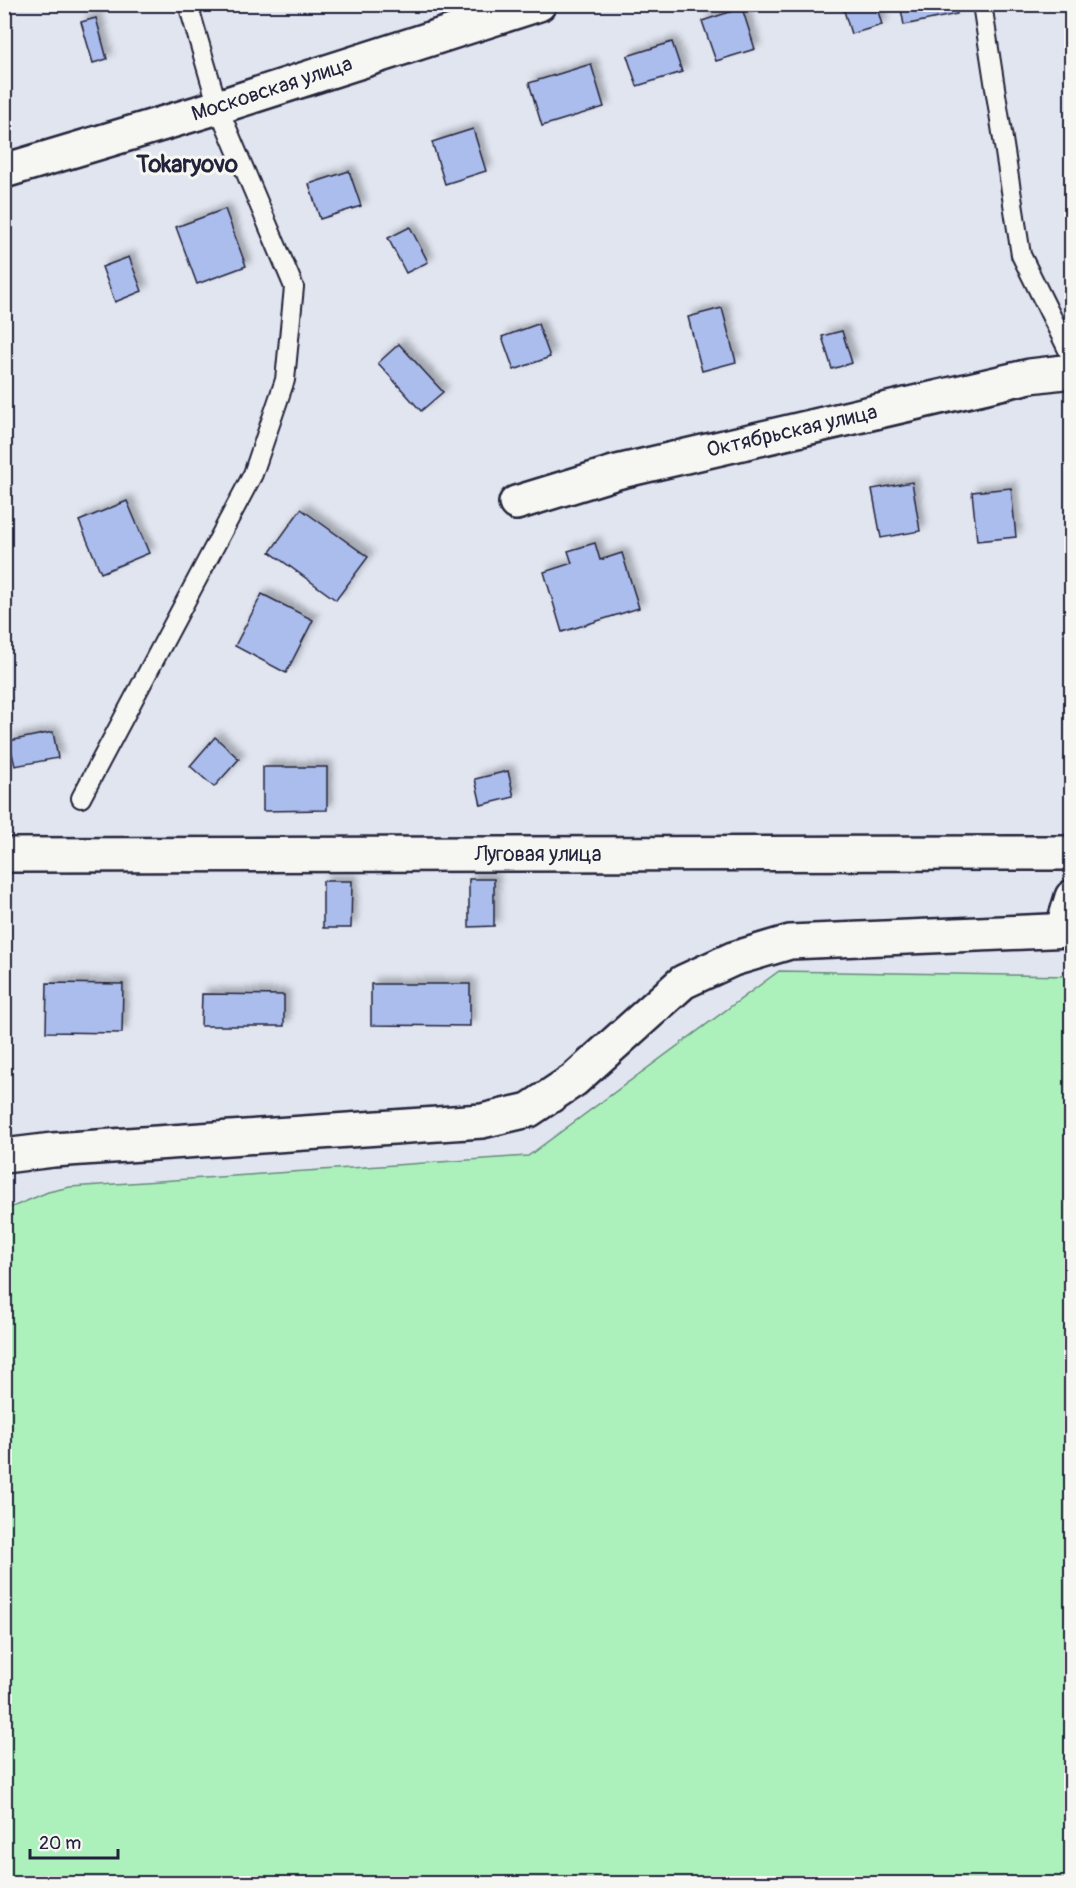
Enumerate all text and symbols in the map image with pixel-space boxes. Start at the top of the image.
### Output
street label: Московская улица [188,50,356,128]
district label: Tokaryovo [135,150,238,179]
street label: Октябрьская улица [704,398,880,464]
street label: Луговая улица [474,841,601,868]
scale bar [30,1822,118,1860]
text: 20 m [39,1832,81,1855]

